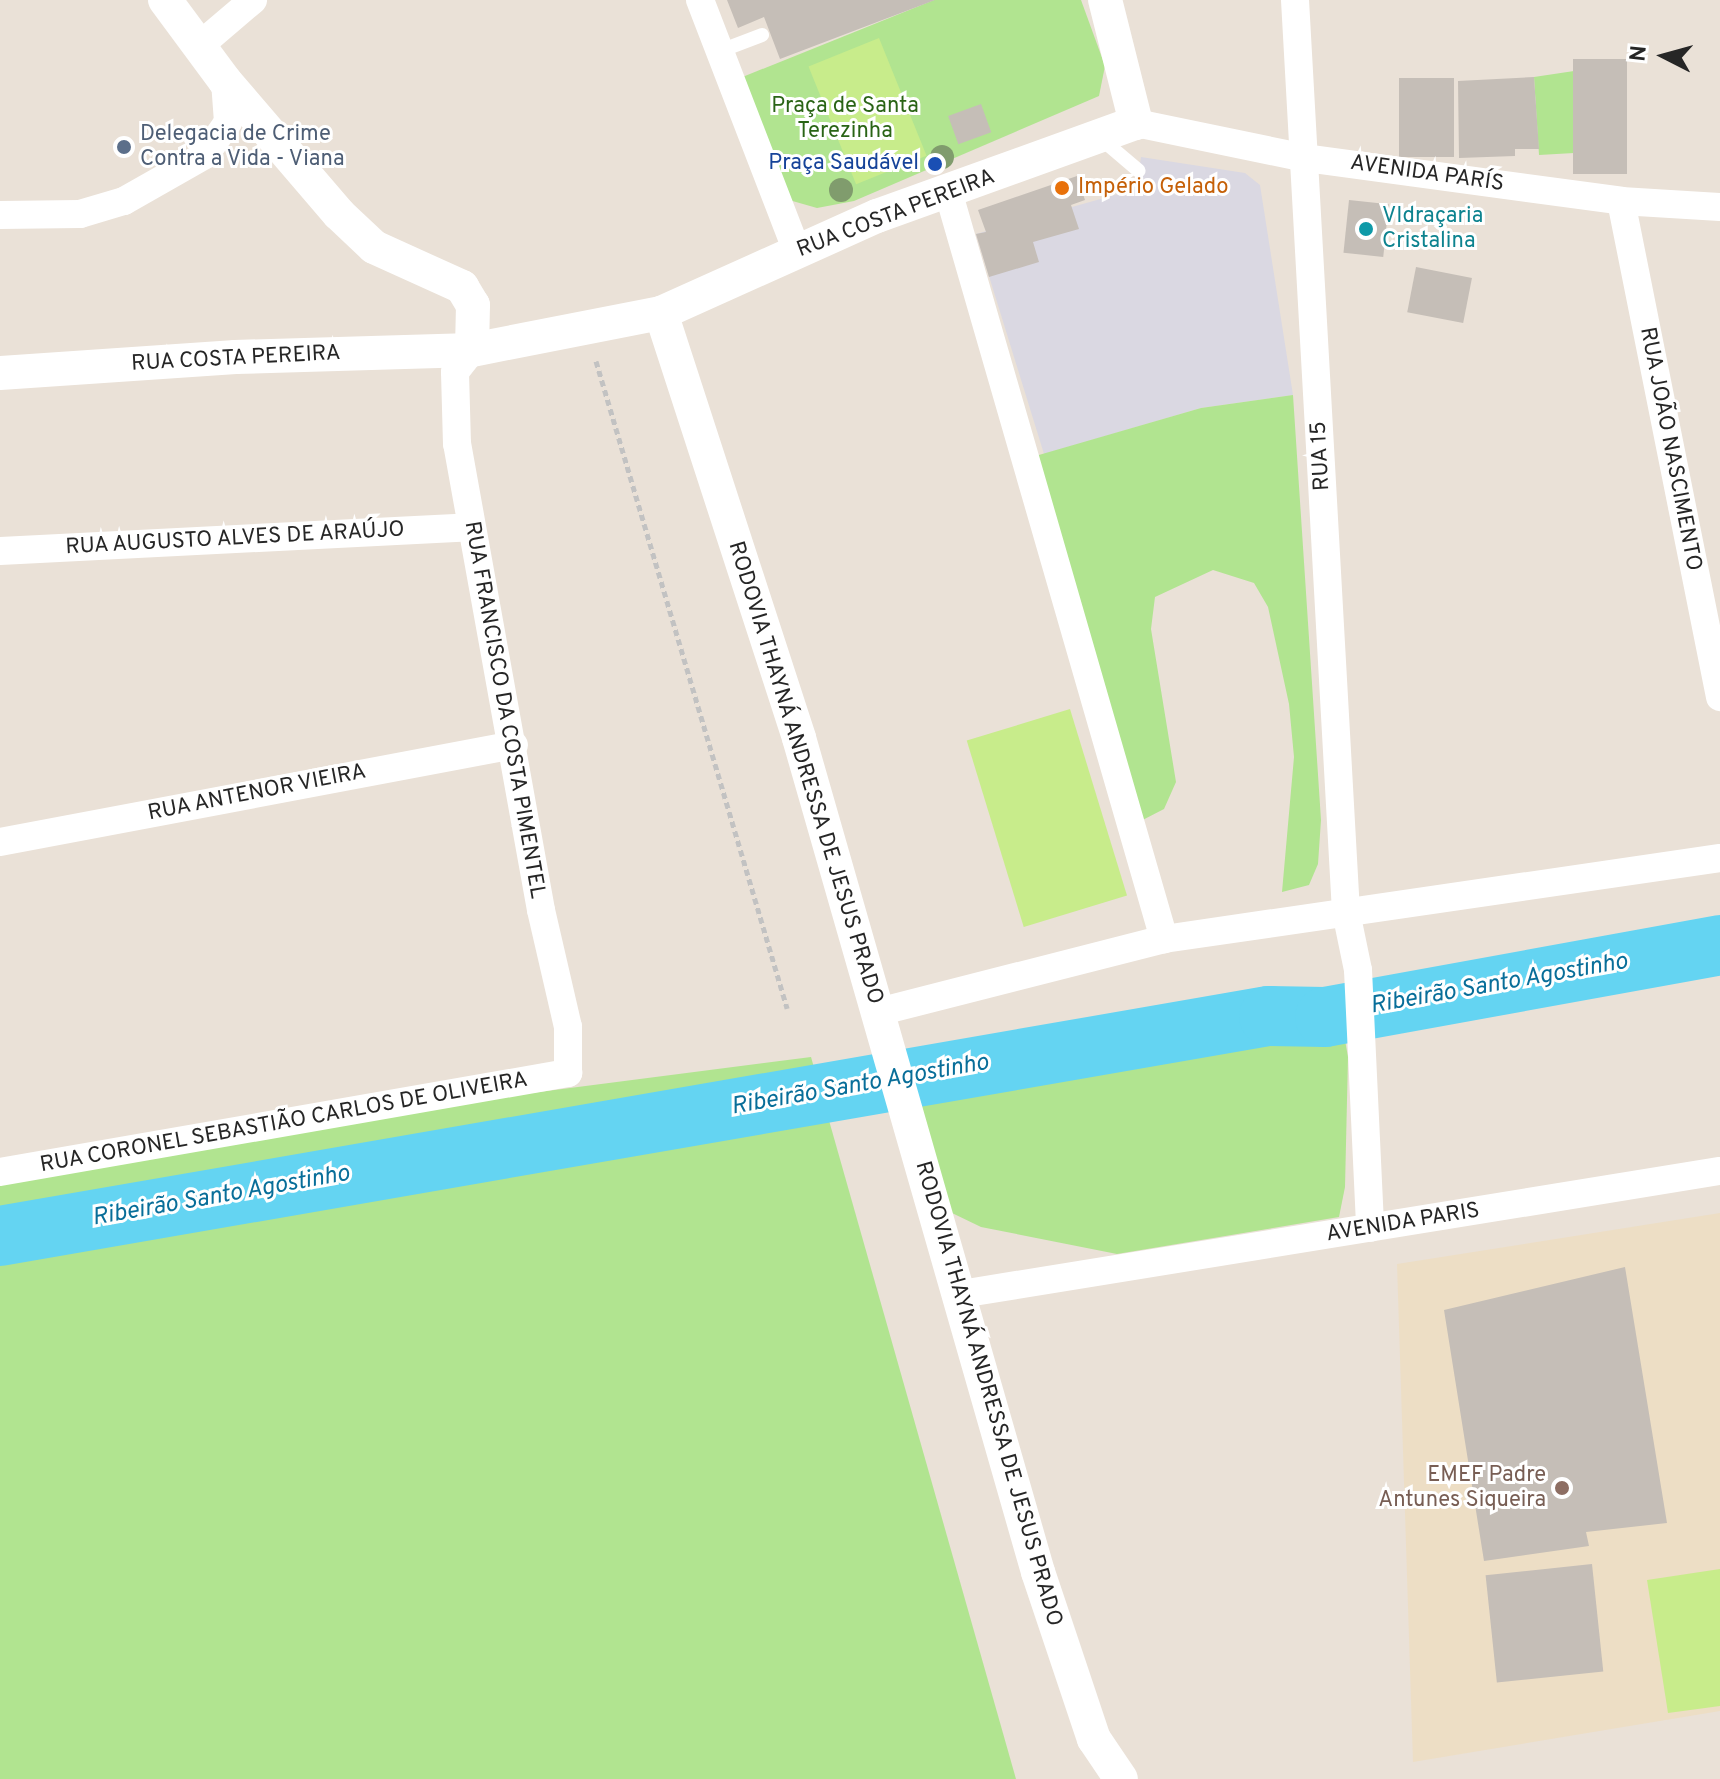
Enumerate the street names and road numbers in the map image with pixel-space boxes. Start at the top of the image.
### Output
street label: AVENIDA PARÍS [1348,150,1506,198]
street label: RUA COSTA PEREIRA [793,164,999,264]
street label: RUA JOÃO NASCIMENTO [1633,324,1707,574]
street label: RUA COSTA PEREIRA [130,340,342,378]
street label: RUA 15 [1306,420,1336,492]
street label: RUA AUGUSTO ALVES DE ARAÚJO [63,517,407,561]
street label: RUA FRANCISCO DA COSTA PIMENTEL [458,518,550,902]
street label: RODOVIA THAYNÁ ANDRESSA DE JESUS PRADO [721,536,889,1010]
street label: RUA ANTENOR VIEIRA [144,759,370,827]
street label: RUA CORONEL SEBASTIÃO CARLOS DE OLIVEIRA [37,1067,531,1179]
street label: RODOVIA THAYNÁ ANDRESSA DE JESUS PRADO [908,1156,1068,1632]
street label: AVENIDA PARIS [1324,1198,1482,1248]

